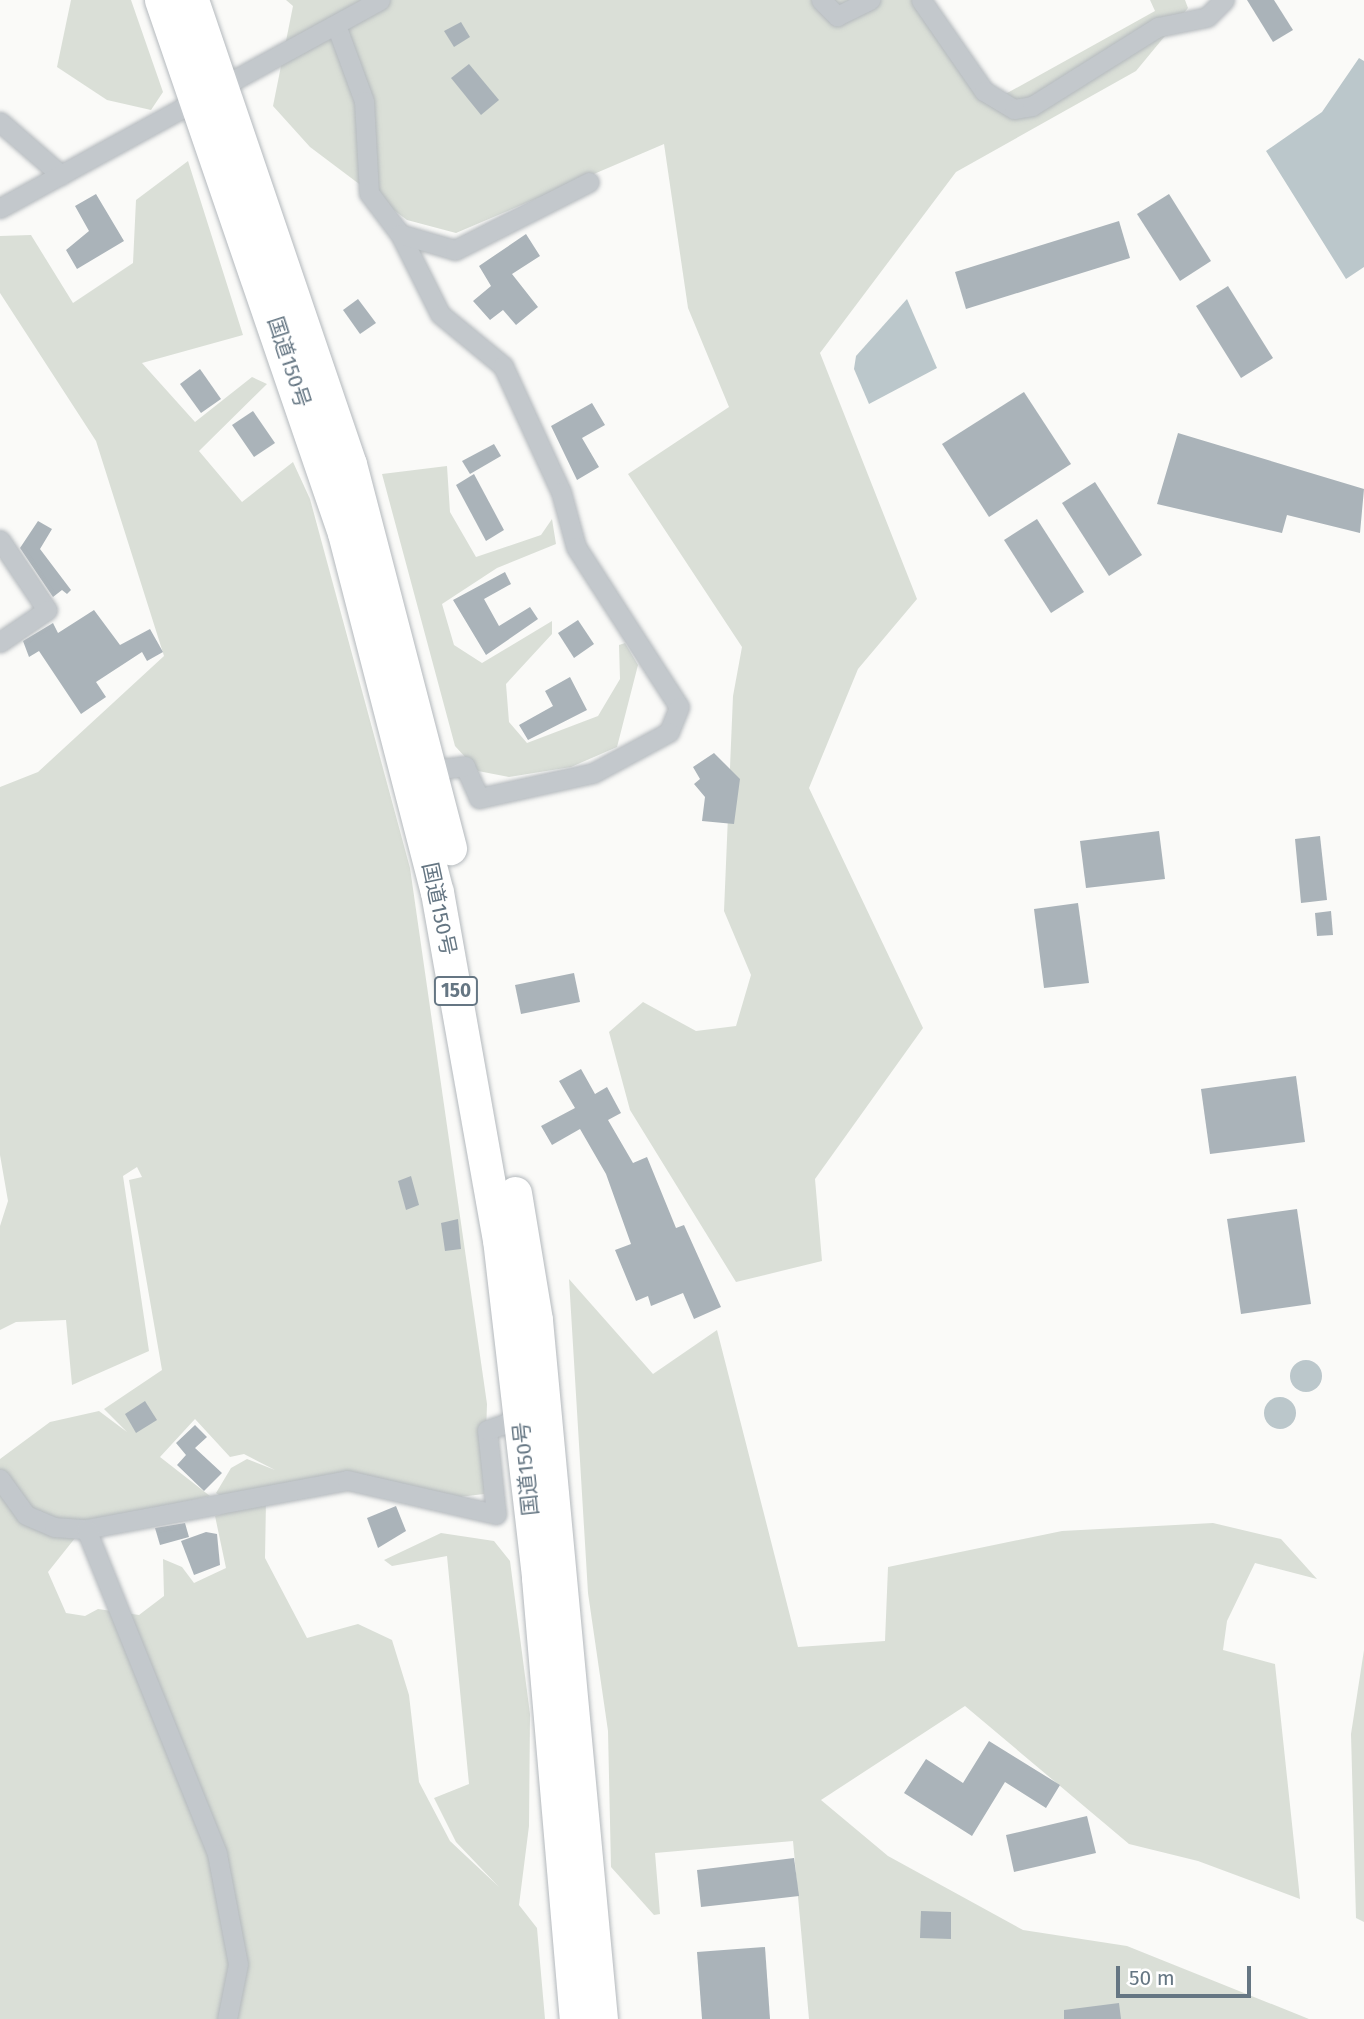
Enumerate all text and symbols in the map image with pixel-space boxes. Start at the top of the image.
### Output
street label: 国道150号 [262,313,316,411]
street label: 国道150号 [417,860,461,958]
road number: 150 [433,976,479,1007]
street label: 国道150号 [509,1421,543,1517]
scale bar [1119,1952,1254,1996]
text: 50 m [1129,1965,1175,1991]

